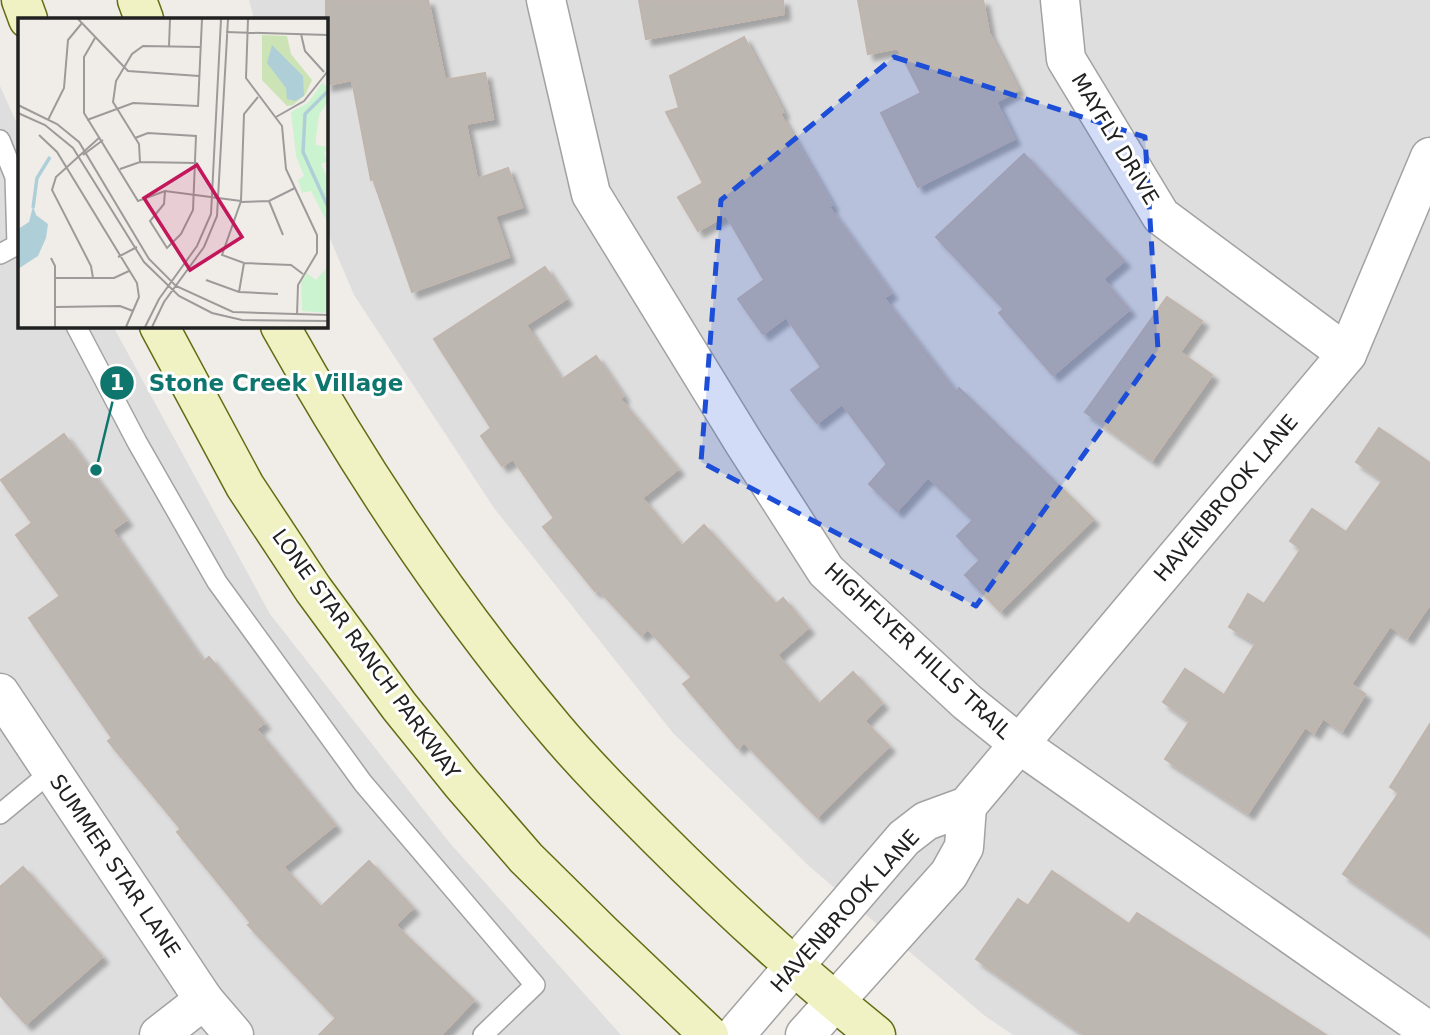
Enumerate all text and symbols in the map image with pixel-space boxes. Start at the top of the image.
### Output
inset map [18,18,327,327]
street label: MAYFLY DRIVE [1066,69,1164,209]
callout: Stone Creek Village [99,361,417,405]
text: Stone Creek Village [149,370,403,396]
text: 1 [110,371,124,395]
street label: HAVENBROOK LANE [1149,410,1303,586]
street label: LONE STAR RANCH PARKWAY [267,524,465,784]
street label: HIGHFLYER HILLS TRAIL [820,558,1017,744]
street label: SUMMER STAR LANE [45,770,185,962]
street label: HAVENBROOK LANE [766,825,924,997]

